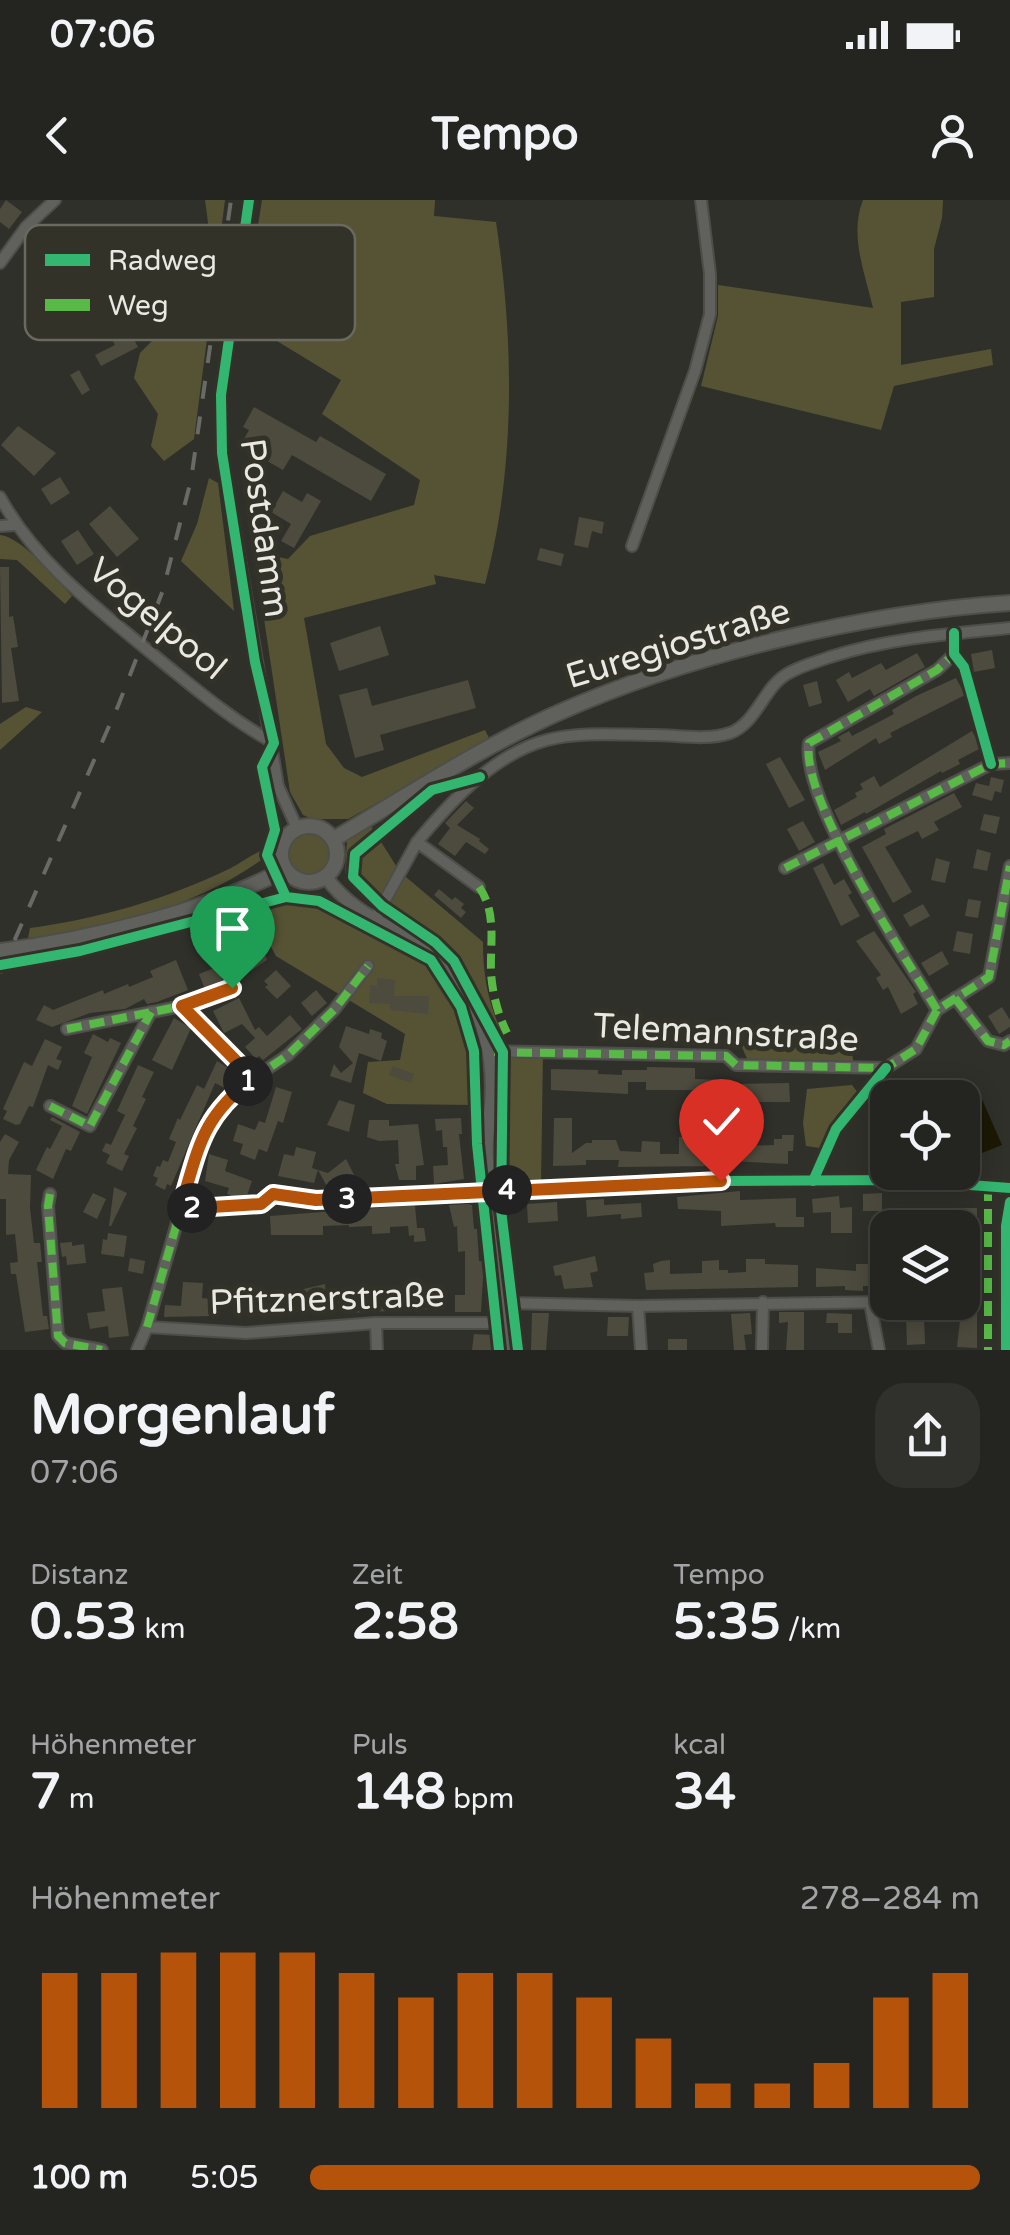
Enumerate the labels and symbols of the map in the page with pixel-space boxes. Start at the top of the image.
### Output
legend [25,225,355,340]
text: Radweg [108,244,217,278]
text: Weg [108,289,169,323]
street label: Postdamm [231,436,297,620]
street label: Vogelpool [79,549,235,689]
street label: Euregiostraße [561,590,795,698]
pin [190,886,275,989]
street label: Telemannstraße [592,1005,860,1061]
pin: 1 [223,1056,273,1106]
pin [679,1079,764,1182]
pin: 4 [482,1165,532,1215]
pin: 3 [322,1174,372,1224]
pin: 2 [167,1183,217,1233]
street label: Pfitznerstraße [209,1274,445,1324]

